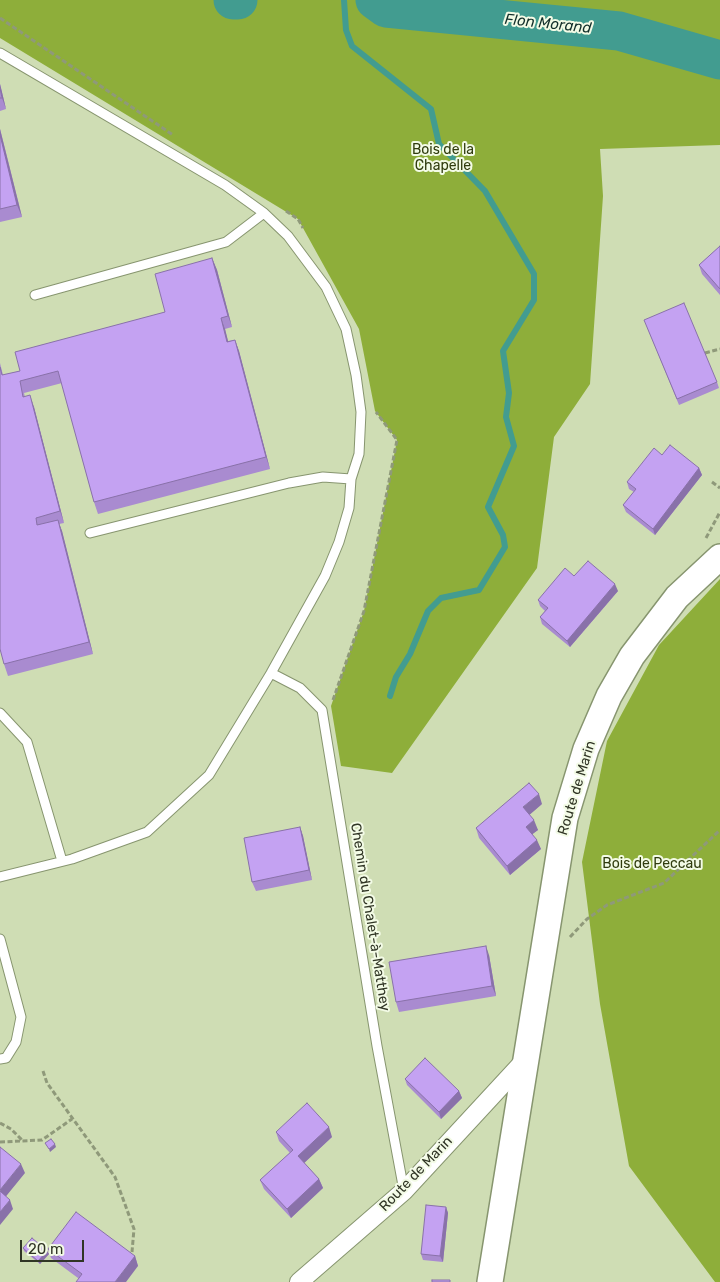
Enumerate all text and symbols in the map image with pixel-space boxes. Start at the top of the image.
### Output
water label: Flon Morand [504,11,592,37]
park label: Bois de la Chapelle [412,142,474,174]
street label: Route de Marin [555,739,599,837]
street label: Chemin du Chalet-à-Matthey [347,822,393,1012]
park label: Bois de Peccau [602,856,702,872]
street label: Route de Marin [376,1133,456,1215]
scale bar [22,1230,86,1262]
text: 20 m [28,1240,63,1258]

